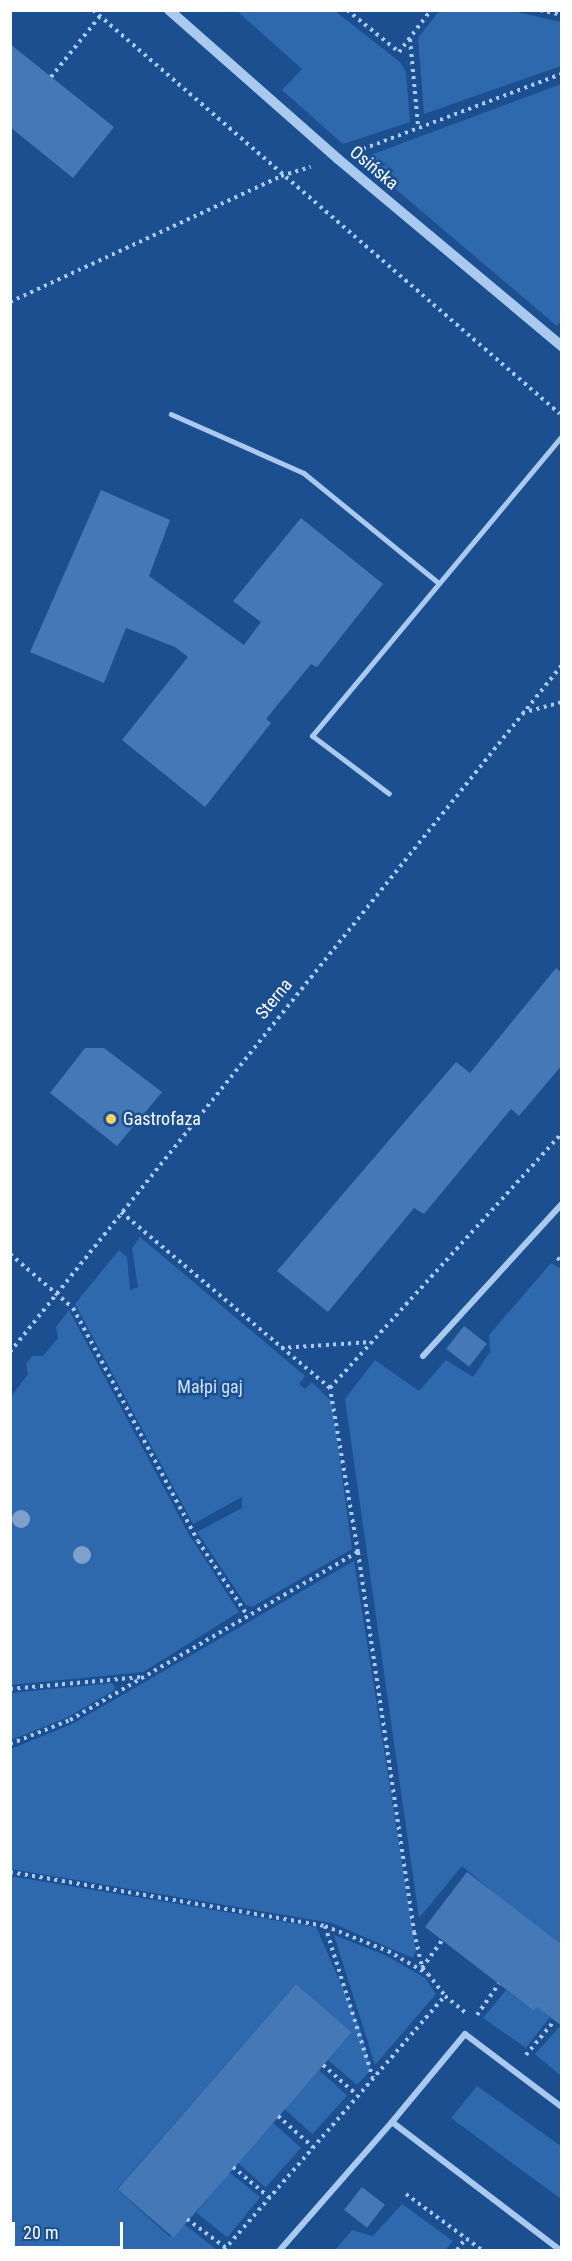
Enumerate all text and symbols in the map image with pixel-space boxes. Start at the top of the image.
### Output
street label: Osińska [345,141,403,195]
street label: Sterna [251,974,297,1024]
place label: Gastrofaza [123,1108,201,1130]
marker: Gastrofaza [104,1112,118,1126]
park label: Małpi gaj [177,1376,243,1398]
scale bar [15,2210,126,2248]
text: 20 m [23,2222,58,2243]

